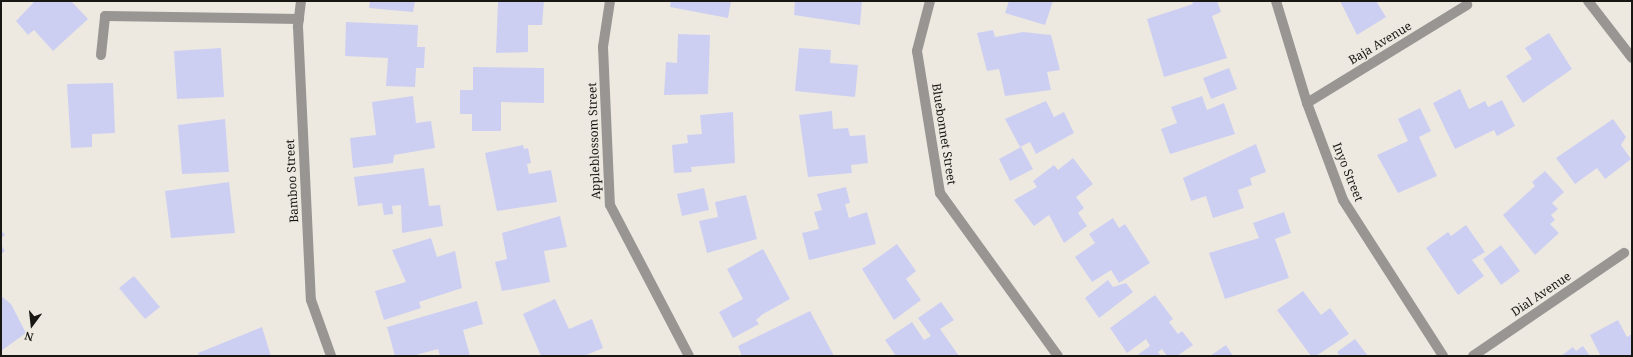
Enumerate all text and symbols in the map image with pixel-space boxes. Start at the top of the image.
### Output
street label: Baja Avenue [1346,19,1414,67]
street label: Appleblossom Street [585,82,603,200]
street label: Bluebonnet Street [929,82,959,186]
street label: Bamboo Street [283,139,301,223]
street label: Inyo Street [1330,140,1366,204]
street label: Dial Avenue [1508,269,1574,319]
north arrow [12,305,52,345]
text: N [23,329,35,345]

